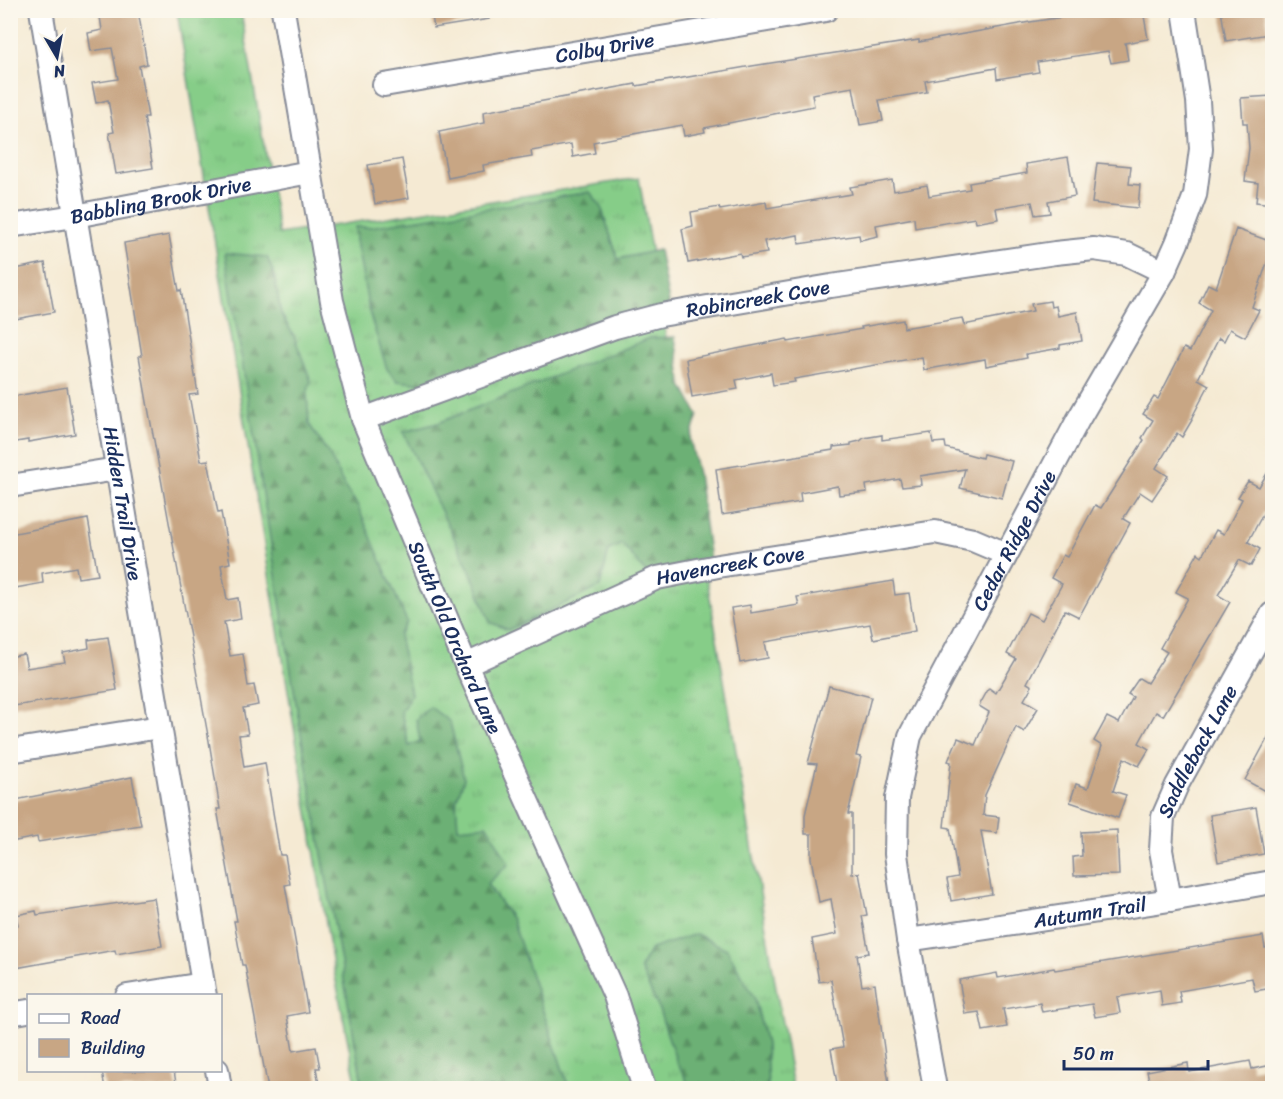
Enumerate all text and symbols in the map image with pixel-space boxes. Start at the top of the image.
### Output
street label: Colby Drive [553,22,657,74]
north arrow [27,27,87,87]
text: N [51,56,68,87]
street label: Babbling Brook Drive [68,166,254,234]
street label: Robincreek Cove [683,269,833,328]
street label: Hidden Trail Drive [92,424,153,583]
street label: Cedar Ridge Drive [962,464,1066,618]
street label: South Old Orchard Lane [398,535,512,740]
street label: Havencreek Cove [653,536,807,596]
street label: Saddleback Lane [1148,678,1247,824]
street label: Autumn Trail [1030,887,1150,939]
legend [27,994,222,1072]
text: Road [81,1002,121,1034]
text: Building [81,1032,145,1064]
scale bar [1064,1033,1208,1071]
text: 50 m [1073,1038,1114,1070]

